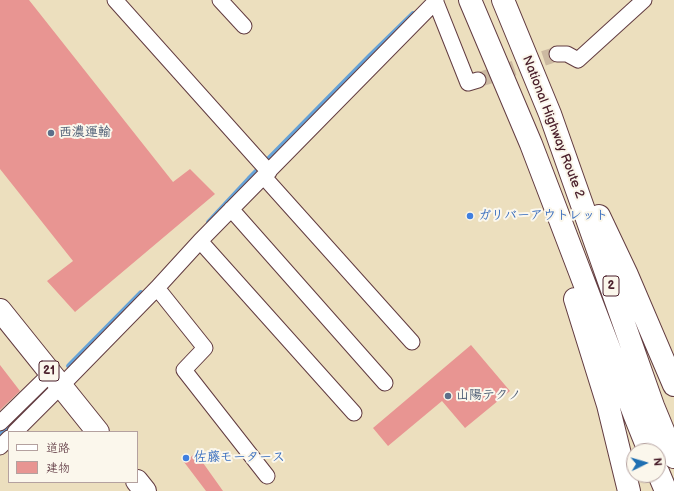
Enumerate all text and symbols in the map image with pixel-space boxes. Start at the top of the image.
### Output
street label: National Highway Route 2 [519,54,587,200]
place label: 西濃運輸 [59,125,111,141]
marker: 西濃運輸 [46,128,56,138]
place label: ガリバーアウトレット [478,208,608,224]
marker: ガリバーアウトレット [465,211,475,221]
road number: 2 [603,276,619,296]
road number: 21 [39,361,59,381]
place label: 山陽テクノ [456,388,521,404]
marker: 山陽テクノ [443,391,453,401]
legend [8,431,138,483]
text: 道路 [46,441,70,456]
north arrow [626,443,666,483]
place label: 佐藤モータース [194,450,285,466]
marker: 佐藤モータース [181,453,191,463]
text: N [651,457,664,467]
text: 建物 [46,461,70,476]

